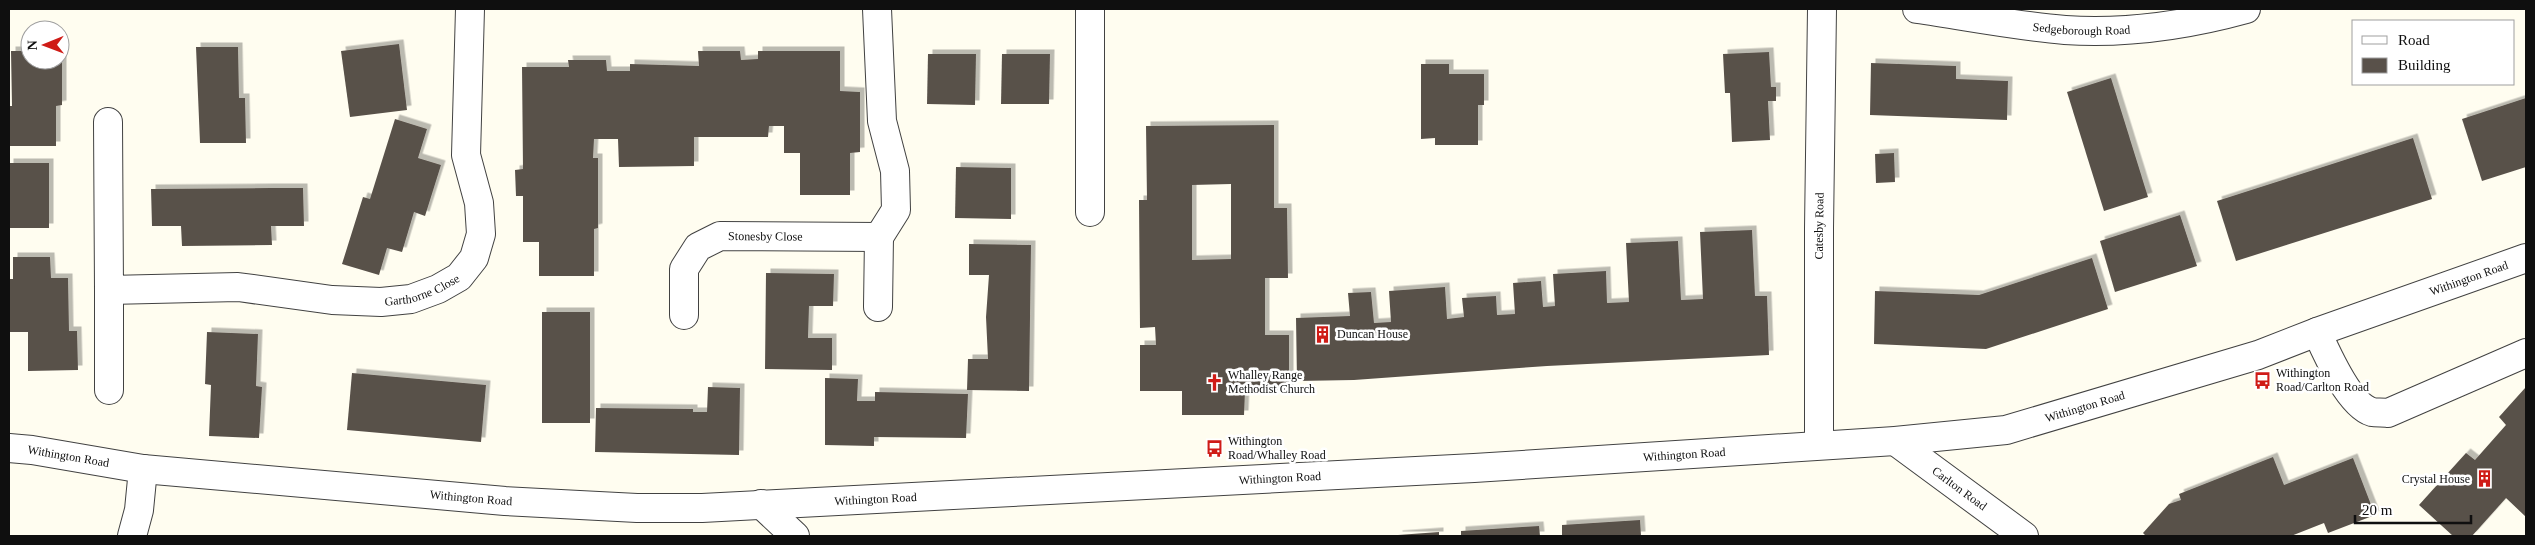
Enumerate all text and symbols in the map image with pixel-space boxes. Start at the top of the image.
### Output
north arrow [20,20,70,70]
street label: Sedgeborough Road [2032,20,2131,38]
legend [2352,20,2515,85]
text: Road [2398,32,2430,48]
text: N [25,40,40,50]
text: Building [2398,57,2451,73]
street label: Catesby Road [1812,192,1826,260]
street label: Stonesby Close [728,229,803,244]
street label: Withington Road [2428,258,2510,299]
street label: Garthorne Close [384,271,462,309]
building icon: Duncan House [1313,324,1333,344]
place label: Duncan House [1337,327,1408,341]
place label: Withington Road/Carlton Road [2276,366,2369,394]
place label: Whalley Range Methodist Church [1228,368,1315,396]
bus stop icon: Withington Road/Carlton Road [2252,370,2272,390]
church icon: Whalley Range Methodist Church [1204,372,1224,392]
street label: Withington Road [2043,388,2126,425]
place label: Withington Road/Whalley Road [1228,434,1326,462]
bus stop icon: Withington Road/Whalley Road [1204,438,1224,458]
street label: Withington Road [27,442,110,470]
street label: Withington Road [1643,445,1726,464]
street label: Carlton Road [1929,464,1989,513]
street label: Withington Road [1238,469,1322,487]
building icon: Crystal House [2474,469,2494,489]
place label: Crystal House [2402,472,2470,486]
street label: Withington Road [429,487,513,508]
street label: Withington Road [834,490,917,508]
scale bar [2355,492,2471,524]
text: 20 m [2362,502,2393,518]

